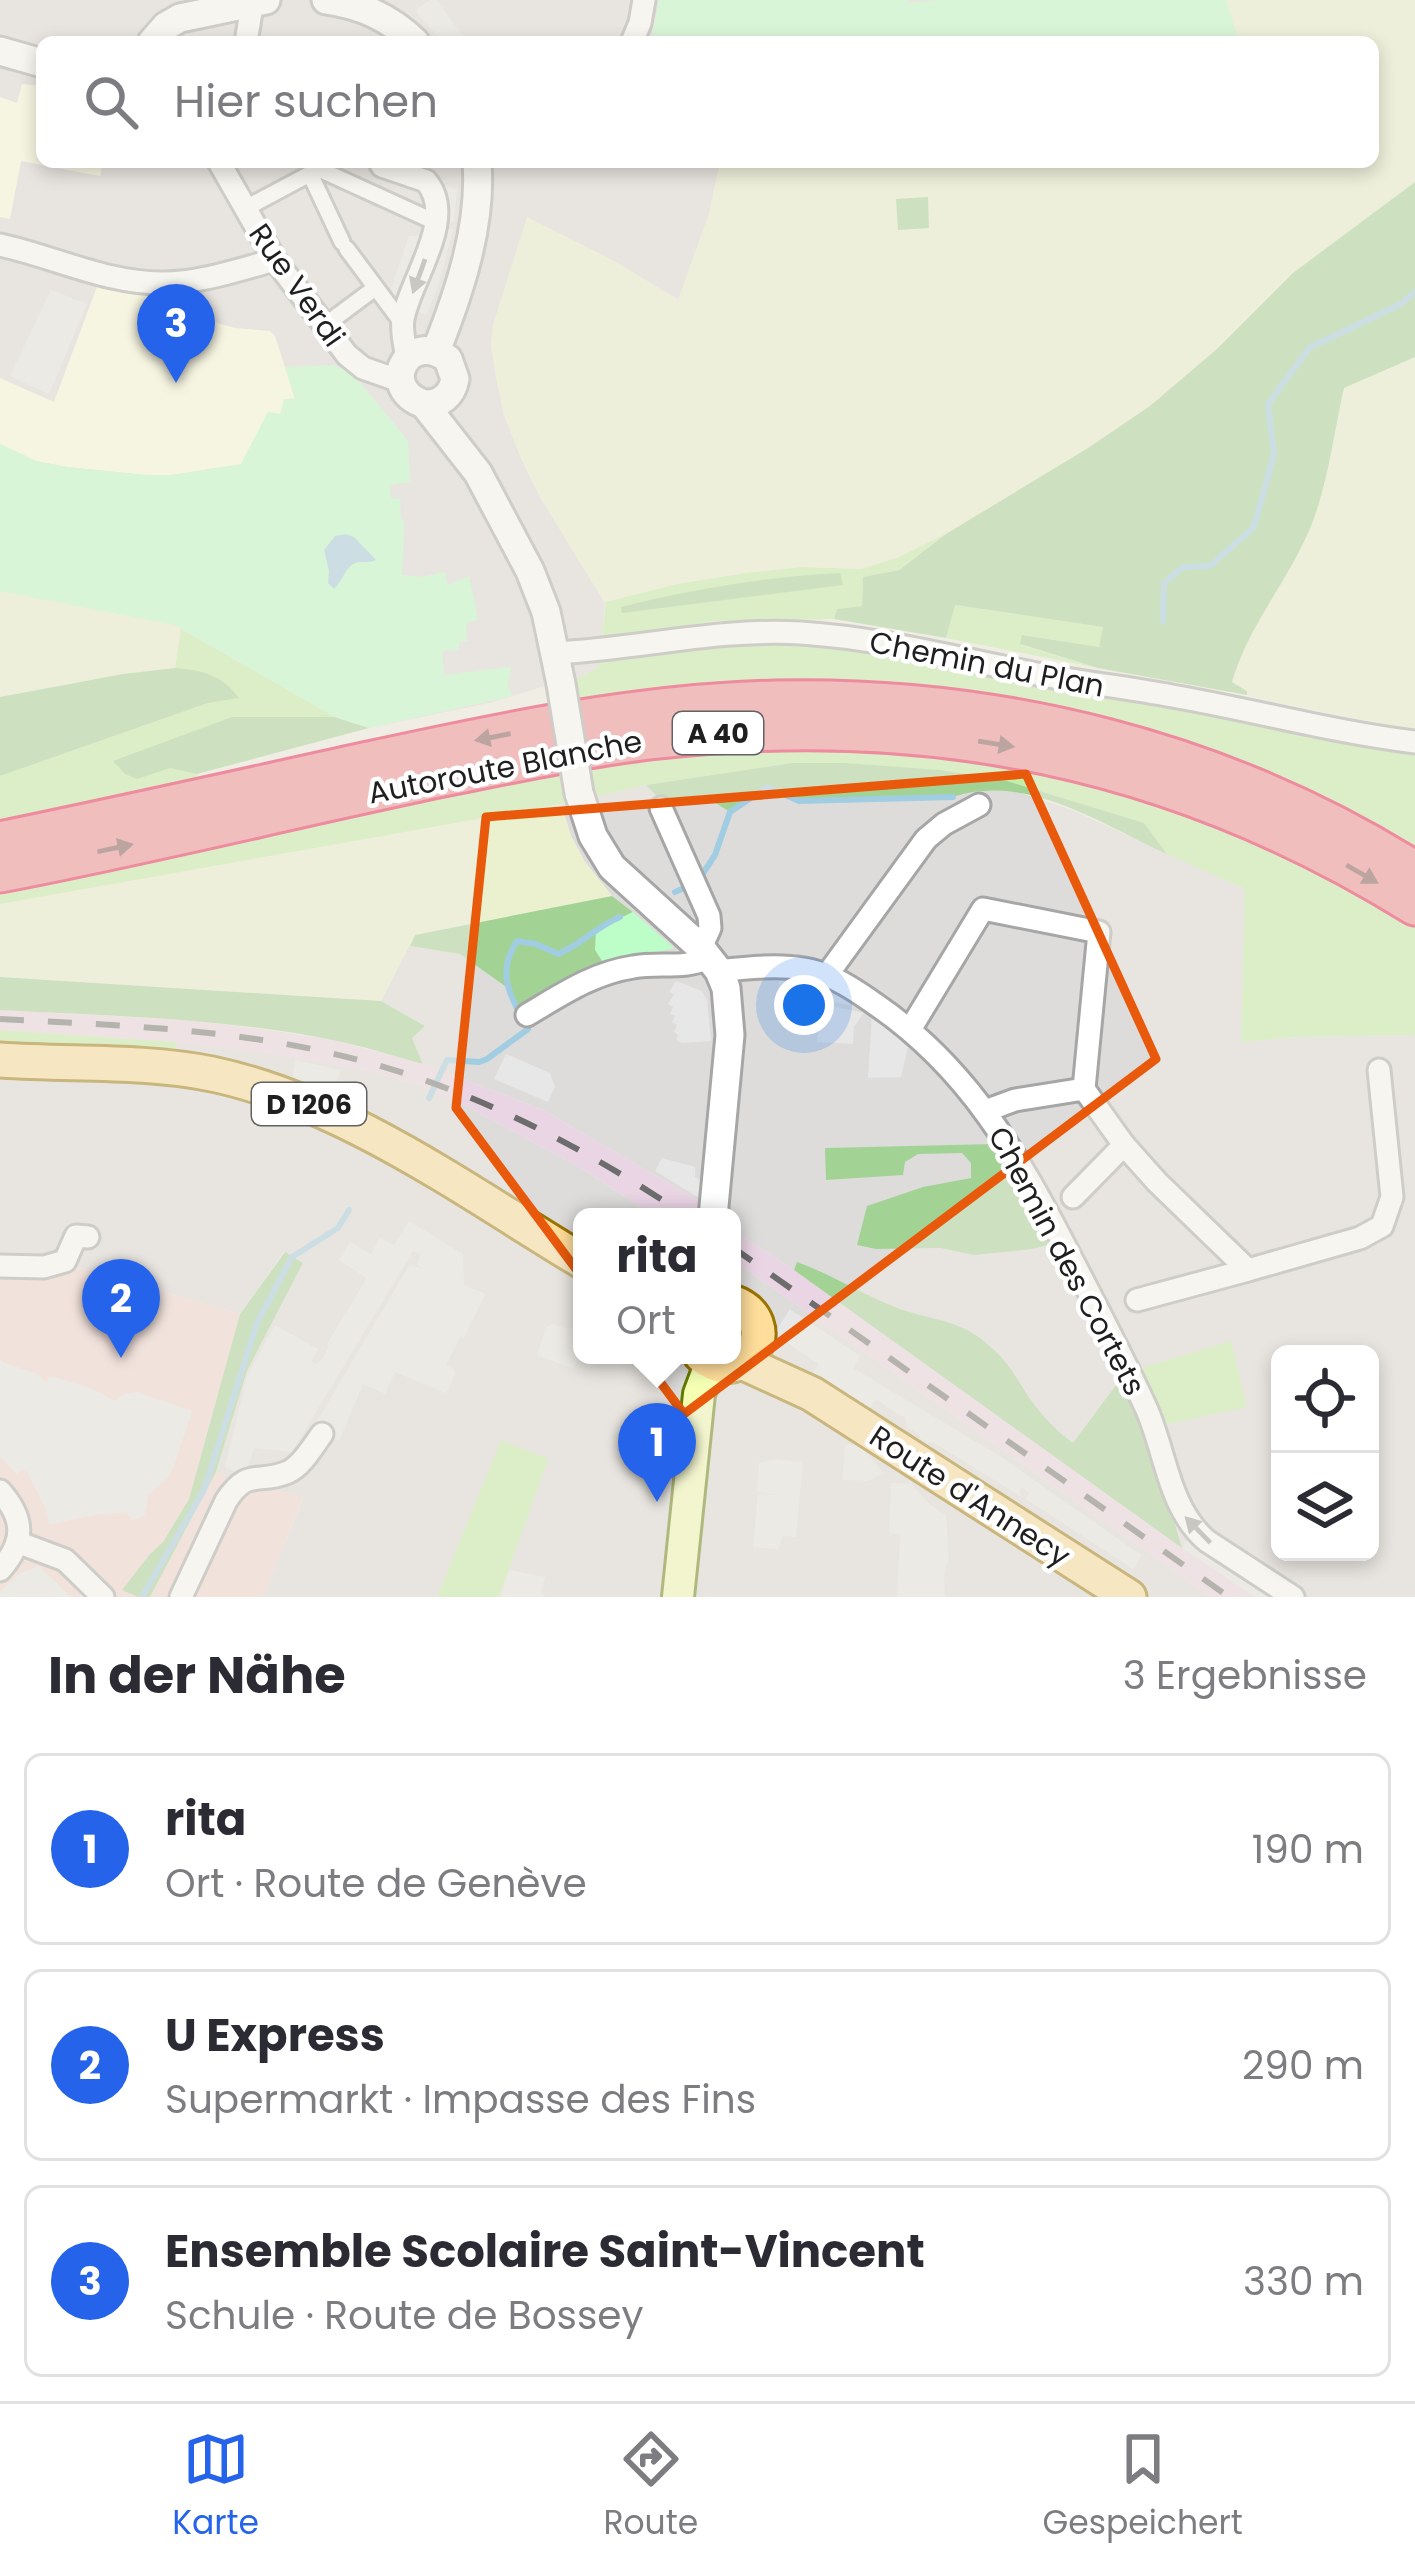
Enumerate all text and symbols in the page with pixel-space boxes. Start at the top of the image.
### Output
search box [36,36,1379,168]
icon: search [78,69,144,135]
text: Hier suchen [174,70,438,133]
street label: Rue Verdi [239,215,355,355]
one-way arrow [408,259,427,295]
pin: 3 [137,284,215,383]
street label: Chemin du Plan [866,620,1108,708]
road number: A 40 [673,712,763,754]
street label: Autoroute Blanche [364,719,646,815]
one-way arrow [473,728,511,747]
one-way arrow [978,735,1015,754]
one-way arrow [96,838,134,857]
one-way arrow [1345,862,1379,883]
your location [774,975,834,1035]
road number: D 1206 [252,1083,366,1125]
street label: Chemin des Cortets [978,1119,1156,1403]
popup [573,1208,741,1364]
text: rita [616,1225,698,1288]
pin: 2 [82,1259,160,1358]
text: Ort [616,1293,676,1348]
map controls [1271,1345,1379,1561]
button: locate [1271,1345,1379,1453]
pin: 1 [618,1403,696,1502]
street label: Route d'Annecy [861,1415,1079,1577]
button: layers [1271,1453,1379,1561]
one-way arrow [1184,1516,1212,1545]
text: In der Nähe [48,1639,346,1711]
text: 3 Ergebnisse [1123,1648,1367,1703]
text: rita [165,1788,246,1851]
text: 1 [83,1822,97,1877]
text: 190 m [1252,1822,1364,1877]
text: Ort · Route de Genève [165,1856,587,1911]
text: U Express [165,2004,385,2067]
text: 2 [79,2038,101,2093]
text: 290 m [1242,2038,1364,2093]
text: Supermarkt · Impasse des Fins [165,2072,756,2127]
text: Ensemble Scolaire Saint-Vincent [165,2220,925,2283]
text: 3 [78,2254,102,2309]
text: 330 m [1243,2254,1364,2309]
text: Schule · Route de Bossey [165,2288,643,2343]
tab: Karte [172,2426,259,2548]
tab: Route [603,2426,698,2548]
tab: Gespeichert [1043,2426,1243,2548]

